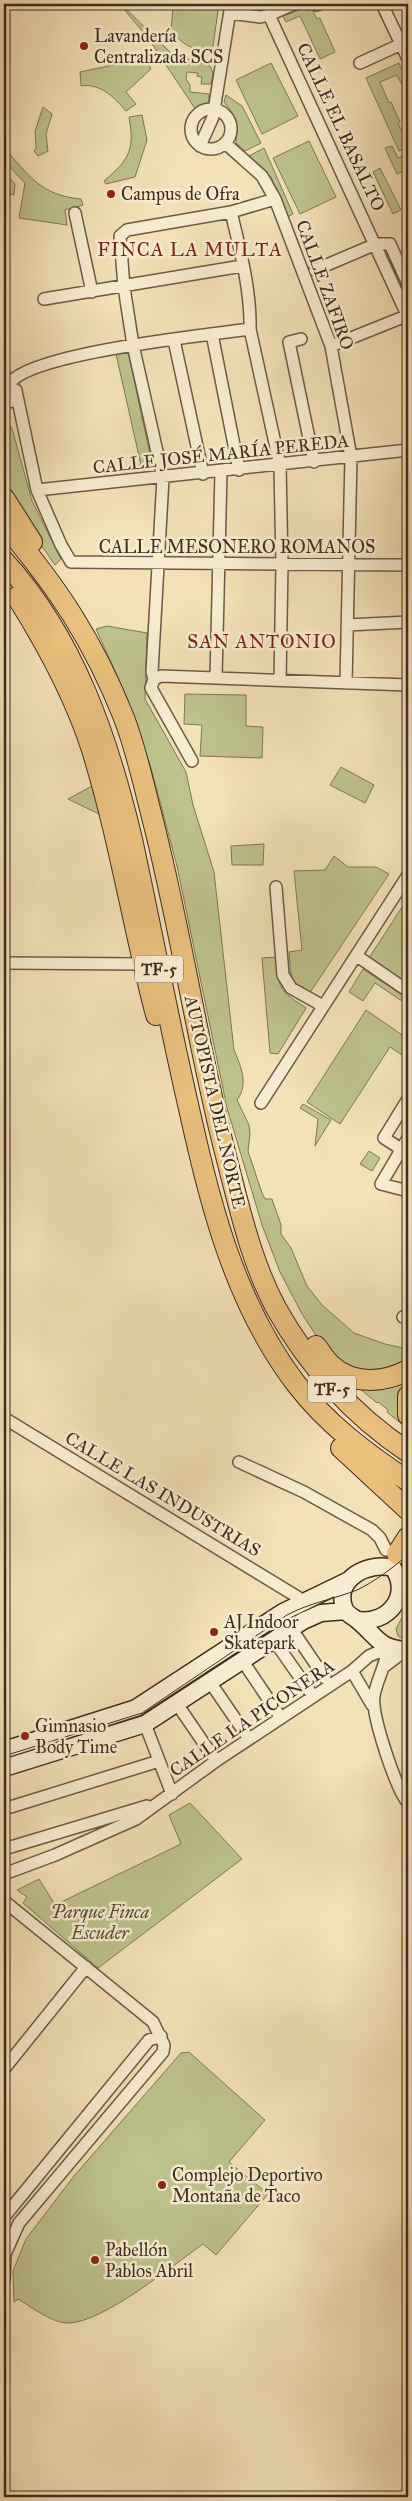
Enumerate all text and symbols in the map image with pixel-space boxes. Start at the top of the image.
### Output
place label: Lavandería Centralizada SCS [94,25,223,68]
street label: CALLE EL BASALTO [292,39,390,215]
marker: Lavandería Centralizada SCS [78,40,90,52]
place label: Campus de Ofra [121,183,240,205]
marker: Campus de Ofra [105,188,117,200]
street label: CALLE ZAFIRO [291,217,359,353]
district label: FINCA LA MULTA [97,238,283,261]
street label: CALLE JOSÉ MARÍA PEREDA [92,428,350,479]
street label: CALLE MESONERO ROMANOS [99,536,375,558]
district label: SAN ANTONIO [187,630,337,653]
road number: TF-5 [135,956,183,982]
street label: AUTOPISTA DEL NORTE [180,992,250,1211]
road number: TF-5 [308,1376,356,1402]
street label: CALLE LAS INDUSTRIAS [61,1427,265,1561]
place label: AJ Indoor Skatepark [223,1611,299,1654]
marker: AJ Indoor Skatepark [208,1626,220,1638]
street label: CALLE LA PICONERA [165,1655,339,1781]
place label: Gimnasio Body Time [35,1715,117,1758]
marker: Gimnasio Body Time [19,1730,31,1742]
park label: Parque Finca Escuder [51,1901,150,1944]
place label: Complejo Deportivo Montaña de Taco [172,2164,323,2207]
marker: Complejo Deportivo Montaña de Taco [156,2179,168,2191]
place label: Pabellón Pablos Abril [105,2239,193,2282]
marker: Pabellón Pablos Abril [89,2254,101,2266]

